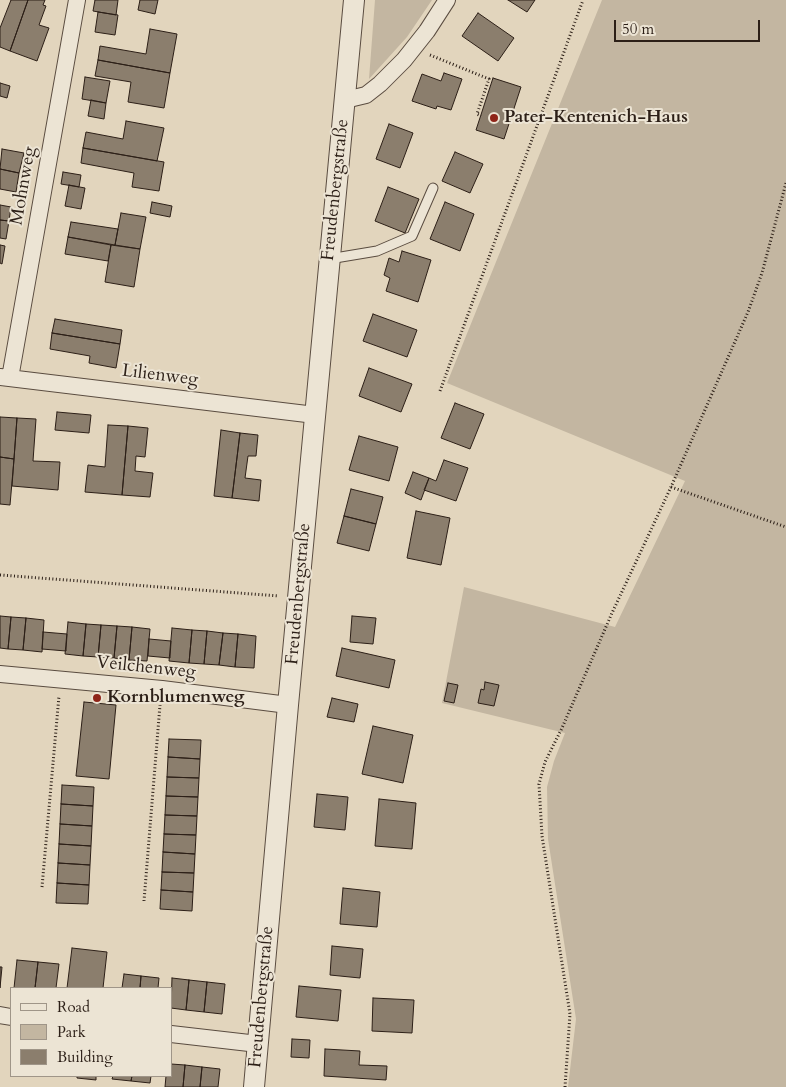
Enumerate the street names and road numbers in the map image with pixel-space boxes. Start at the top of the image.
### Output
street label: Freudenbergstraße [318,118,354,262]
street label: Mohnweg [6,145,42,227]
street label: Lilienweg [121,361,199,391]
street label: Freudenbergstraße [282,522,316,666]
street label: Veilchenweg [95,652,197,684]
street label: Freudenbergstraße [245,925,279,1069]

